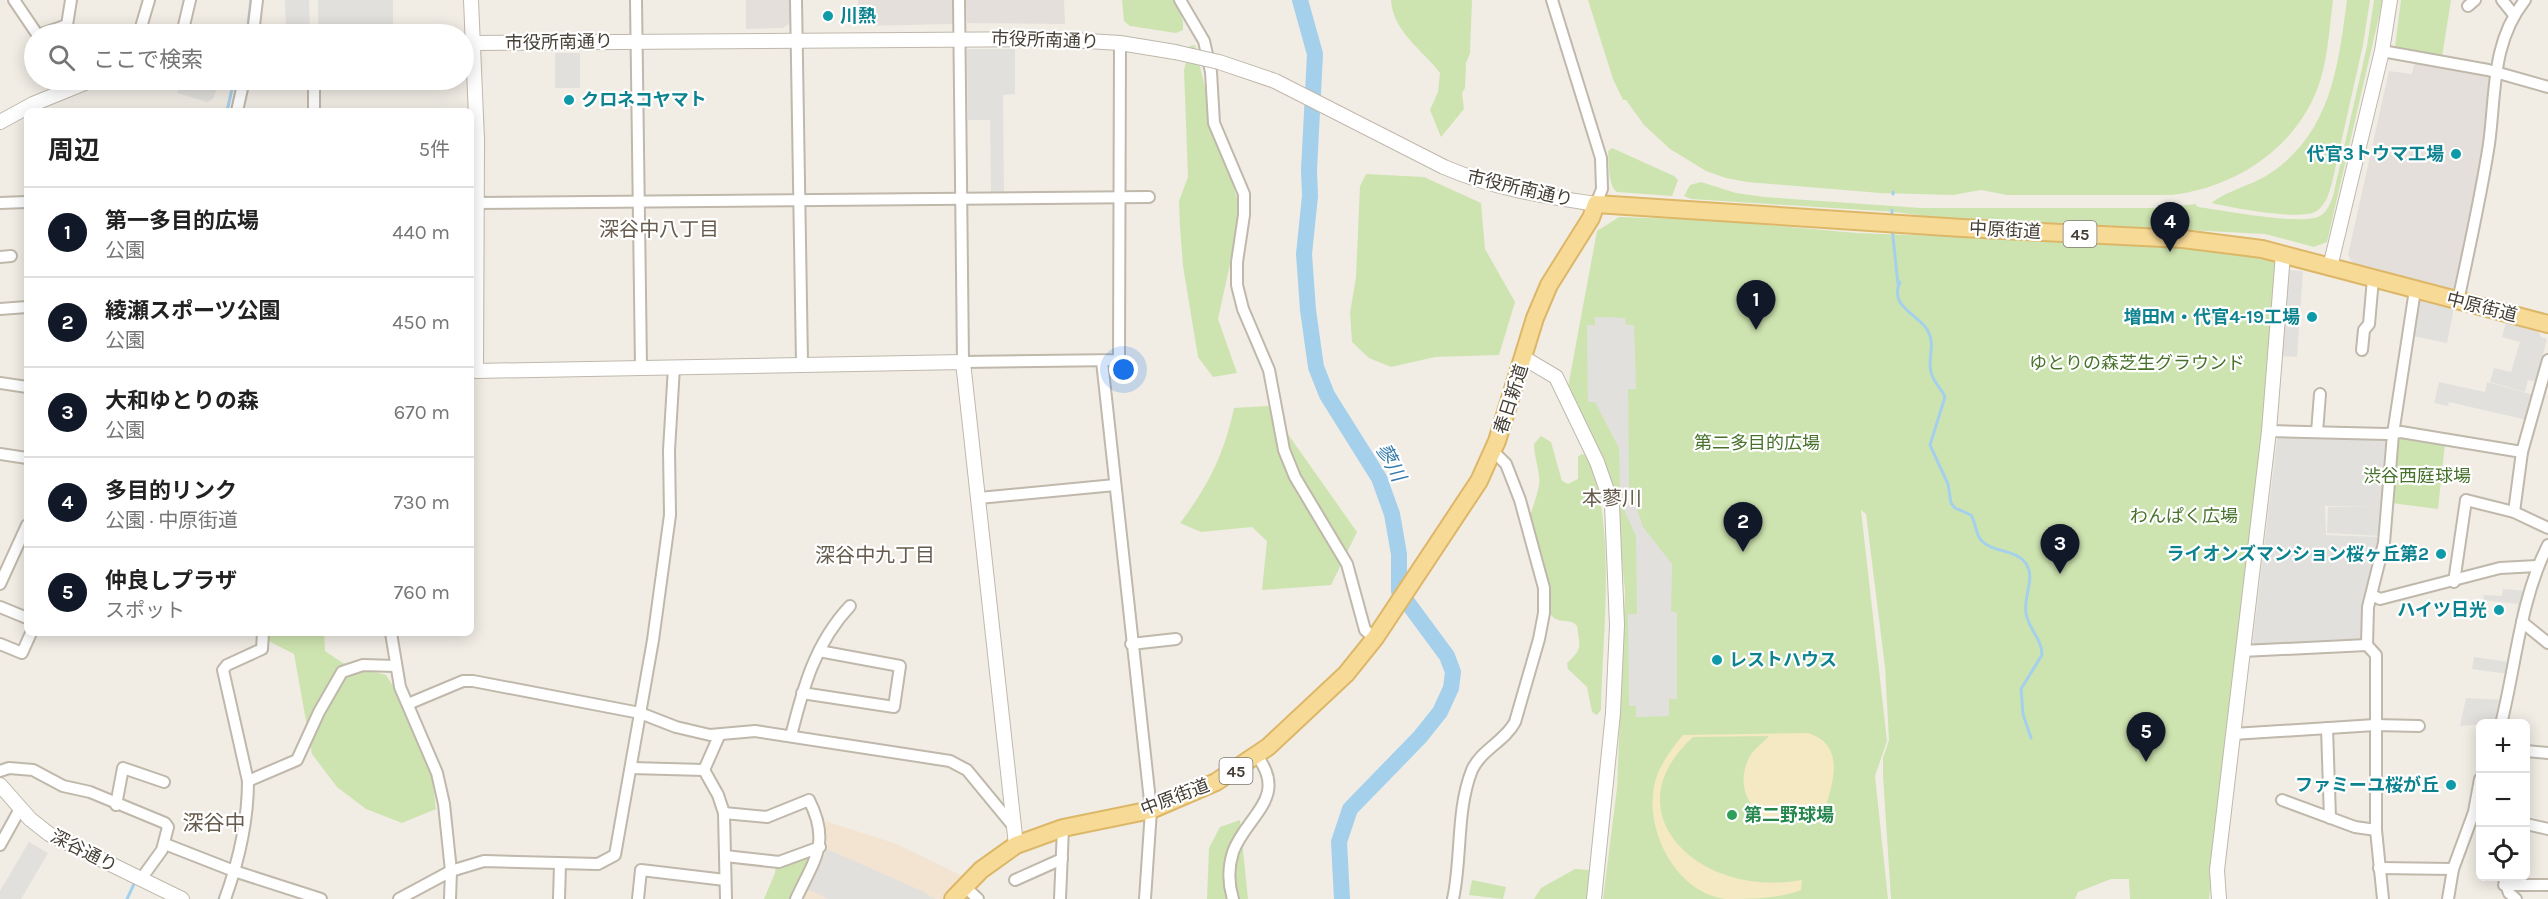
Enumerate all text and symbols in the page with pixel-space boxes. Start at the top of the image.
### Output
place label: 川熱 [840,5,876,27]
marker: 川熱 [821,9,835,23]
search box [24,24,474,90]
street label: 市役所南通り [991,27,1099,53]
street label: 市役所南通り [505,30,613,54]
icon: search [45,41,78,74]
text: ここで検索 [93,47,203,73]
place label: クロネコヤマト [581,89,707,111]
marker: クロネコヤマト [562,93,576,107]
text: 周辺 [48,135,100,166]
text: 5件 [419,138,450,161]
place label: 代官3トウマ工場 [2306,143,2444,165]
marker: 代官3トウマ工場 [2449,147,2463,161]
street label: 市役所南通り [1465,165,1575,211]
pin: 4 [2150,202,2190,252]
text: 第一多目的広場 [105,208,259,234]
street label: 中原街道 [1968,217,2042,243]
district label: 深谷中八丁目 [599,218,719,241]
text: 1 [64,221,71,244]
text: 440 m [392,221,450,244]
road number: 45 [2064,221,2096,247]
text: 公園 [105,239,145,262]
pin: 1 [1736,280,1776,330]
street label: 中原街道 [2444,288,2520,326]
text: 綾瀬スポーツ公園 [105,298,281,324]
place label: 増田M・代官4-19工場 [2123,306,2300,328]
marker: 増田M・代官4-19工場 [2305,310,2319,324]
text: 2 [61,311,74,334]
text: 450 m [392,311,450,334]
text: 公園 [105,329,145,352]
park label: ゆとりの森芝生グラウンド [2029,352,2245,374]
your location [1109,355,1138,384]
street label: 春日新道 [1489,361,1533,437]
text: 大和ゆとりの森 [105,388,259,414]
text: 3 [61,401,74,424]
text: 670 m [394,401,450,424]
text: 公園 [105,419,145,442]
park label: 第二多目的広場 [1694,432,1820,454]
water label: 蓼川 [1371,439,1411,487]
park label: 渋谷西庭球場 [2363,465,2471,487]
text: 多目的リンク [105,478,237,504]
district label: 本蓼川 [1582,487,1642,510]
text: 4 [62,491,73,514]
text: 730 m [393,491,450,514]
pin: 2 [1724,502,1762,552]
park label: わんぱく広場 [2130,505,2238,527]
text: 公園 · 中原街道 [105,509,238,532]
pin: 3 [2040,524,2080,574]
place label: ライオンズマンション桜ヶ丘第2 [2166,543,2429,565]
district label: 深谷中九丁目 [815,544,935,567]
marker: ライオンズマンション桜ヶ丘第2 [2434,547,2448,561]
text: 仲良しプラザ [105,568,237,594]
text: 5 [62,581,73,604]
text: 760 m [394,581,450,604]
text: スポット [105,599,185,622]
place label: ハイツ日光 [2397,599,2487,621]
marker: ハイツ日光 [2492,603,2506,617]
place label: レストハウス [1729,649,1837,671]
marker: レストハウス [1710,653,1724,667]
pin: 5 [2126,712,2166,762]
map controls [2476,719,2530,881]
button: + [2476,719,2530,773]
road number: 45 [1220,758,1252,784]
button: − [2476,773,2530,827]
street label: 中原街道 [1137,774,1213,820]
place label: ファミーユ桜が丘 [2295,774,2439,796]
marker: ファミーユ桜が丘 [2444,778,2458,792]
place label: 第二野球場 [1744,804,1834,826]
marker: 第二野球場 [1725,808,1739,822]
district label: 深谷中 [183,811,246,835]
street label: 深谷通り [47,825,121,877]
button: locate [2476,827,2530,881]

